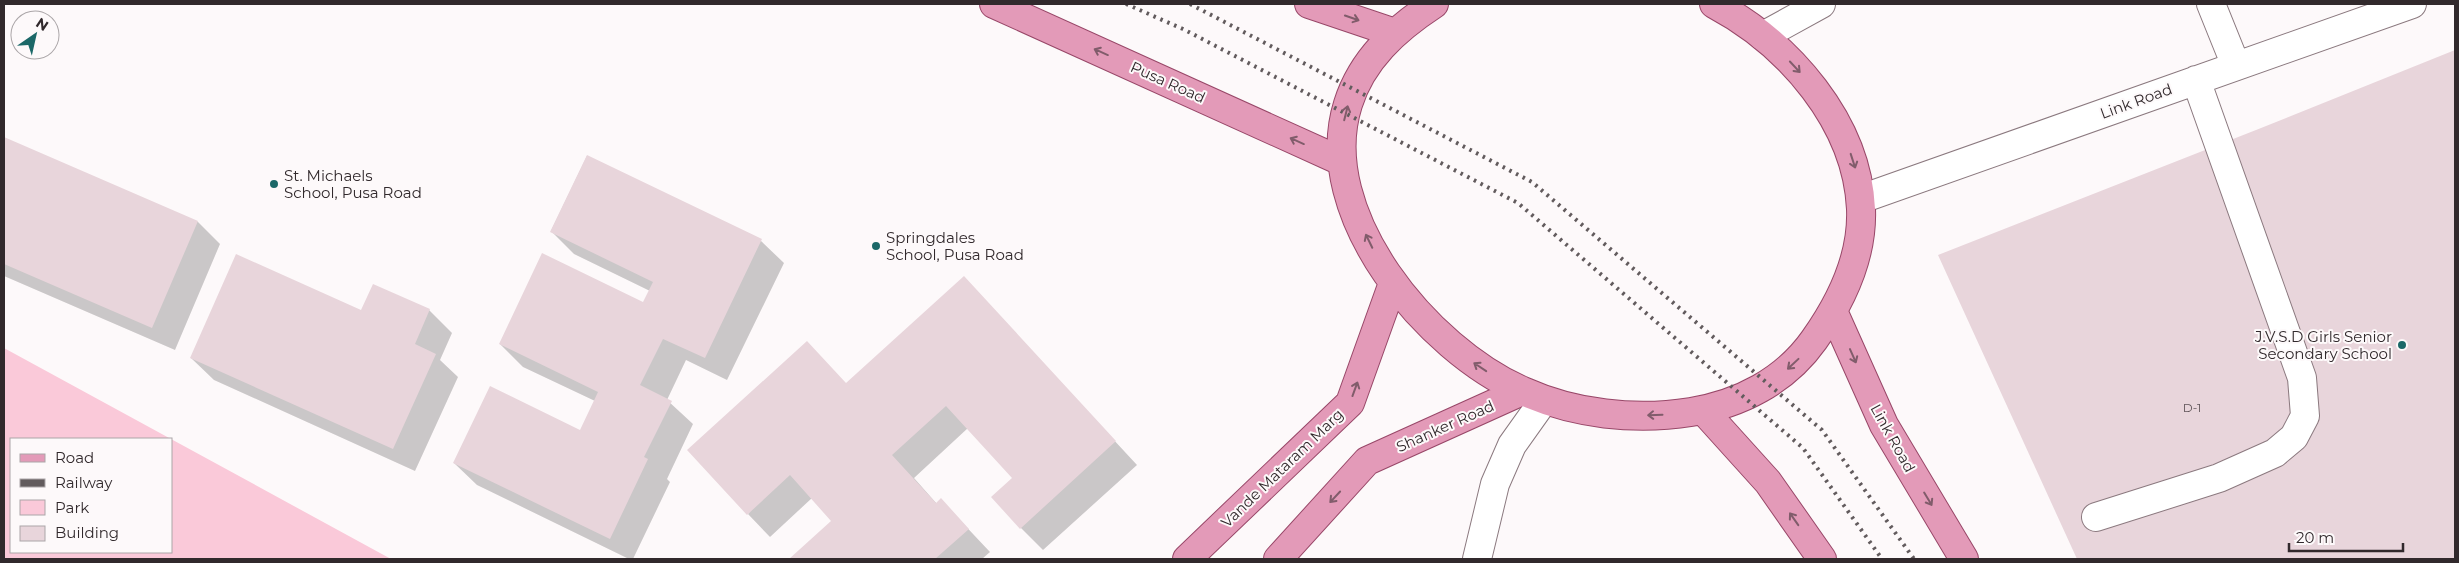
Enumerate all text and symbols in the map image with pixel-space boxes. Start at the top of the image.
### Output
north arrow [10,10,60,60]
text: N [33,14,52,35]
one-way arrow [1344,14,1360,24]
one-way arrow [1094,47,1109,56]
street label: Pusa Road [1128,57,1208,107]
one-way arrow [1789,60,1801,73]
street label: Link Road [2097,79,2175,123]
one-way arrow [1342,105,1351,121]
one-way arrow [1290,135,1305,145]
one-way arrow [1849,152,1858,168]
place label: St. Michaels School, Pusa Road [284,166,422,202]
marker: St. Michaels School, Pusa Road [268,178,280,190]
place label: Springdales School, Pusa Road [886,228,1024,264]
one-way arrow [1364,234,1373,249]
marker: Springdales School, Pusa Road [870,240,882,252]
place label: J.V.S.D Girls Senior Secondary School [2254,327,2392,363]
marker: J.V.S.D Girls Senior Secondary School [2396,339,2408,351]
one-way arrow [1848,348,1858,363]
one-way arrow [1787,358,1799,370]
one-way arrow [1473,362,1487,372]
one-way arrow [1351,381,1361,397]
street label: Shanker Road [1393,396,1497,456]
house number: D-1 [2183,400,2201,415]
street label: Link Road [1866,401,1920,475]
street label: Vande Mataram Marg [1217,405,1347,531]
one-way arrow [1647,411,1663,420]
legend [10,438,172,553]
text: Road [55,448,94,467]
text: Railway [55,473,113,492]
one-way arrow [1329,491,1340,504]
one-way arrow [1924,492,1934,506]
text: Park [55,498,89,517]
one-way arrow [1789,512,1799,526]
scale bar [2289,520,2403,552]
text: Building [55,523,119,542]
text: 20 m [2296,528,2334,547]

